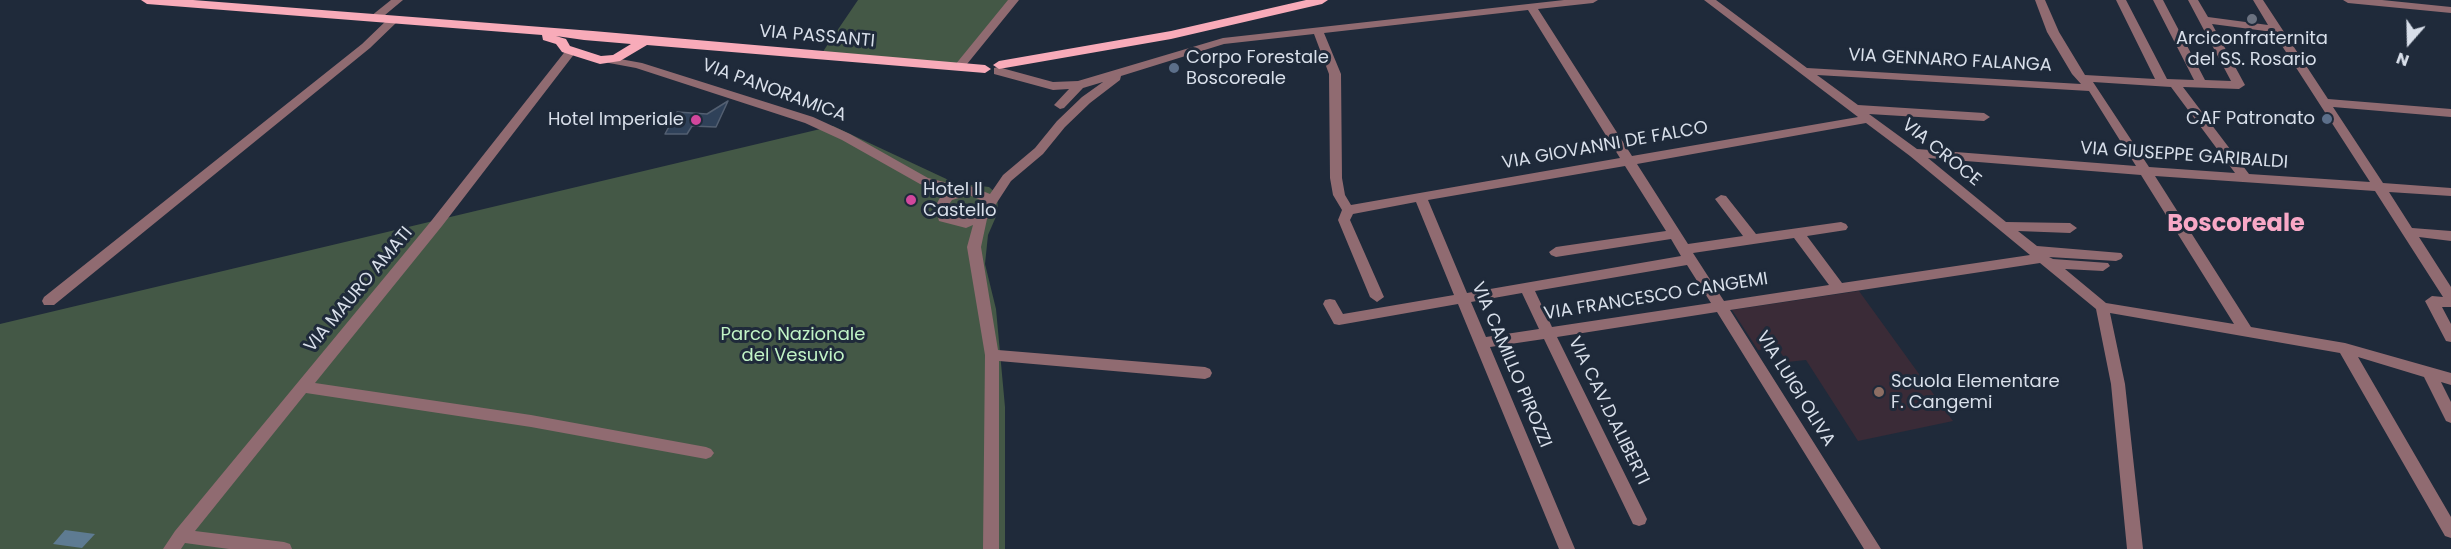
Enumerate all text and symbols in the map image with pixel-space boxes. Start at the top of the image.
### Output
marker: Arciconfraternita del SS. Rosario [2245,12,2259,26]
north arrow [2379,12,2439,72]
street label: VIA PASSANTI [758,21,876,53]
place label: Arciconfraternita del SS. Rosario [2176,28,2328,70]
street label: VIA GENNARO FALANGA [1848,45,2052,77]
place label: Corpo Forestale Boscoreale [1186,47,1329,90]
text: N [2393,47,2412,72]
street label: VIA PANORAMICA [699,55,849,127]
marker: Corpo Forestale Boscoreale [1167,61,1181,75]
place label: CAF Patronato [2186,108,2315,130]
place label: Hotel Imperiale [548,109,684,131]
marker: CAF Patronato [2320,112,2334,126]
marker: Hotel Imperiale [689,113,703,127]
street label: VIA CROCE [1897,115,1985,191]
street label: VIA GIOVANNI DE FALCO [1500,117,1710,175]
street label: VIA GIUSEPPE GARIBALDI [2079,138,2289,174]
place label: Hotel Il Castello [923,179,997,222]
marker: Hotel Il Castello [904,193,918,207]
district label: Boscoreale [2167,211,2305,239]
street label: VIA MAURO AMATI [300,223,418,357]
street label: VIA FRANCESCO CANGEMI [1542,269,1770,325]
street label: VIA CAMILLO PIROZZI [1466,279,1556,451]
park label: Parco Nazionale del Vesuvio [721,324,865,366]
street label: VIA LUIGI OLIVA [1751,327,1839,451]
street label: VIA CAV.D.ALIBERTI [1563,334,1653,488]
place label: Scuola Elementare F. Cangemi [1891,371,2060,413]
marker: Scuola Elementare F. Cangemi [1872,385,1886,399]

